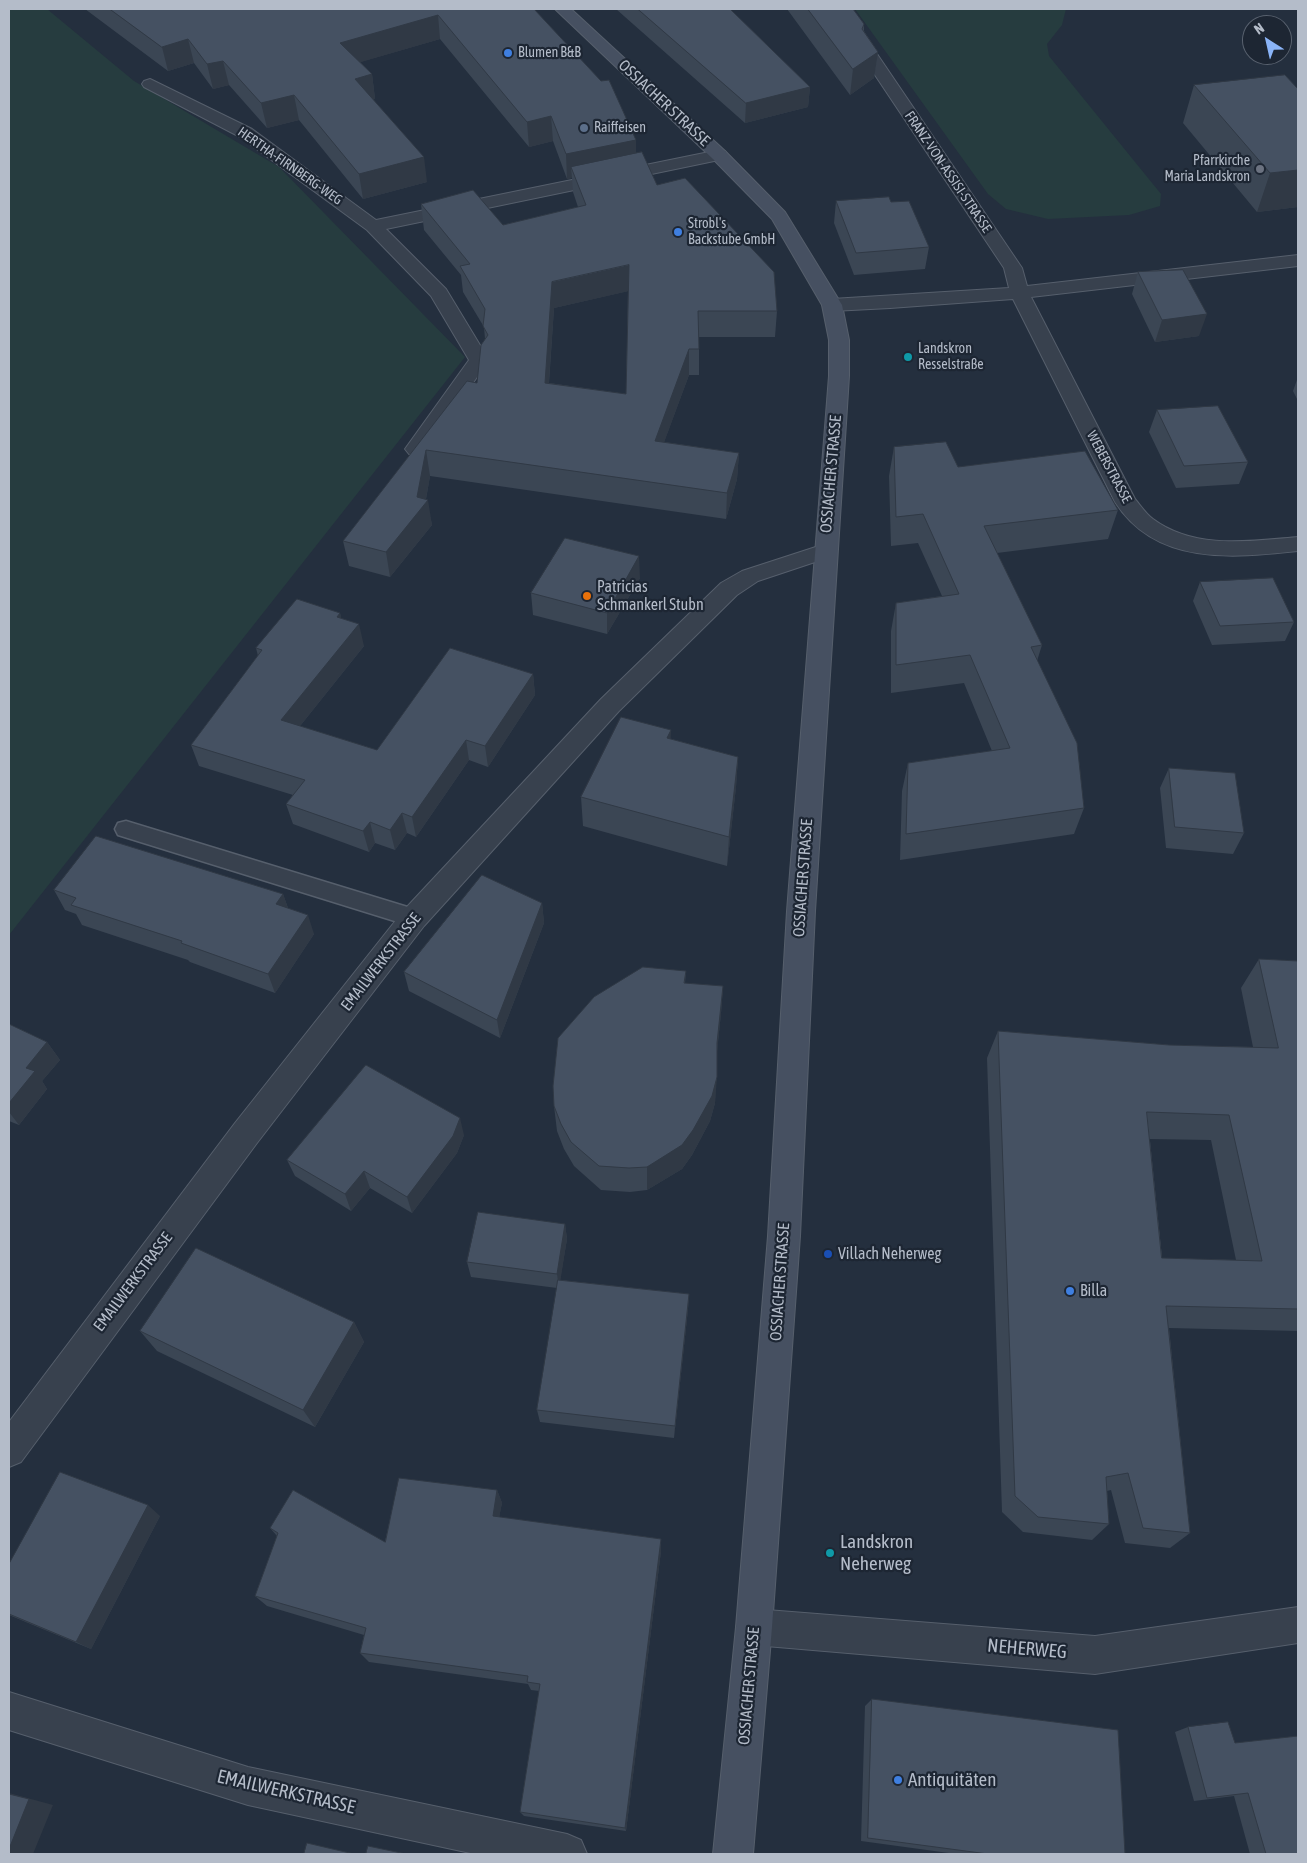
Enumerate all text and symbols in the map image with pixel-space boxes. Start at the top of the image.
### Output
north arrow [1242,15,1292,65]
text: N [1251,20,1267,37]
place label: Blumen B&B [518,45,581,61]
marker: Blumen B&B [502,47,514,59]
street label: OSSIACHER STRASSE [614,56,714,150]
street label: FRANZ-VON-ASSISI-STRASSE [901,108,995,236]
place label: Raiffeisen [594,120,646,136]
marker: Raiffeisen [578,122,590,134]
street label: HERTHA-FIRNBERG-WEG [234,124,346,208]
place label: Pfarrkirche Maria Landskron [1164,153,1250,186]
marker: Pfarrkirche Maria Landskron [1254,163,1266,175]
place label: Strobl's Backstube GmbH [688,216,775,248]
marker: Strobl's Backstube GmbH [672,226,684,238]
place label: Landskron Resselstraße [918,341,984,374]
marker: Landskron Resselstraße [902,351,914,363]
street label: OSSIACHER STRASSE [816,414,846,534]
street label: WEBERSTRASSE [1083,428,1135,506]
place label: Patricias Schmankerl Stubn [597,577,704,615]
marker: Patricias Schmankerl Stubn [581,590,593,602]
street label: OSSIACHER STRASSE [789,818,817,938]
street label: EMAILWERKSTRASSE [337,909,425,1015]
street label: OSSIACHER STRASSE [766,1222,794,1342]
street label: EMAILWERKSTRASSE [90,1229,176,1335]
place label: Villach Neherweg [838,1244,941,1264]
marker: Villach Neherweg [822,1248,834,1260]
place label: Billa [1080,1281,1107,1301]
marker: Billa [1064,1285,1076,1297]
place label: Landskron Neherweg [840,1531,913,1575]
marker: Landskron Neherweg [824,1547,836,1559]
street label: OSSIACHER STRASSE [734,1626,764,1746]
street label: NEHERWEG [986,1634,1068,1664]
street label: EMAILWERKSTRASSE [215,1765,357,1819]
place label: Antiquitäten [908,1769,996,1791]
marker: Antiquitäten [892,1774,904,1786]

